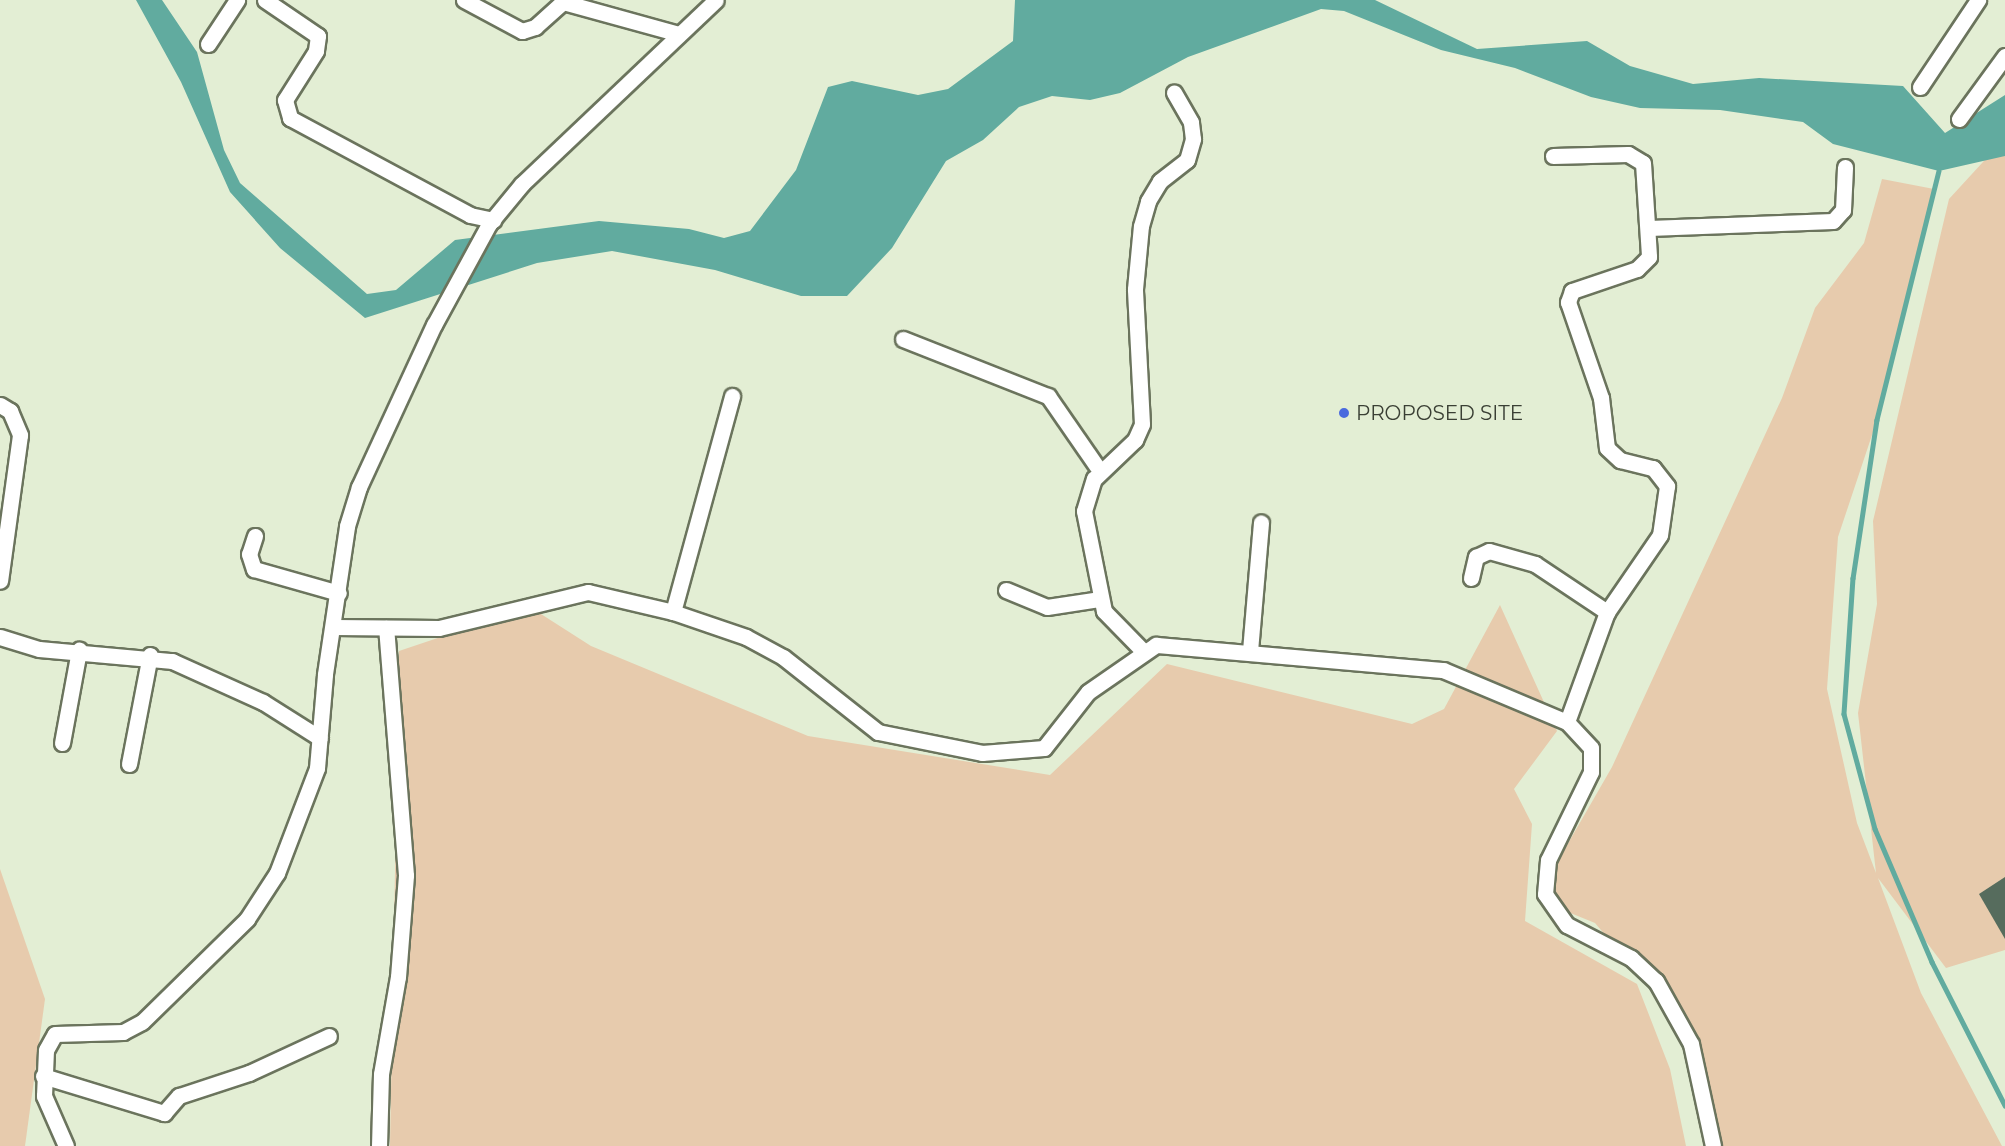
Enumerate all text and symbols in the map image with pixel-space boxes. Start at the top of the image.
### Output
place label: PROPOSED SITE [1356,401,1523,425]
marker: PROPOSED SITE [1337,406,1351,420]

